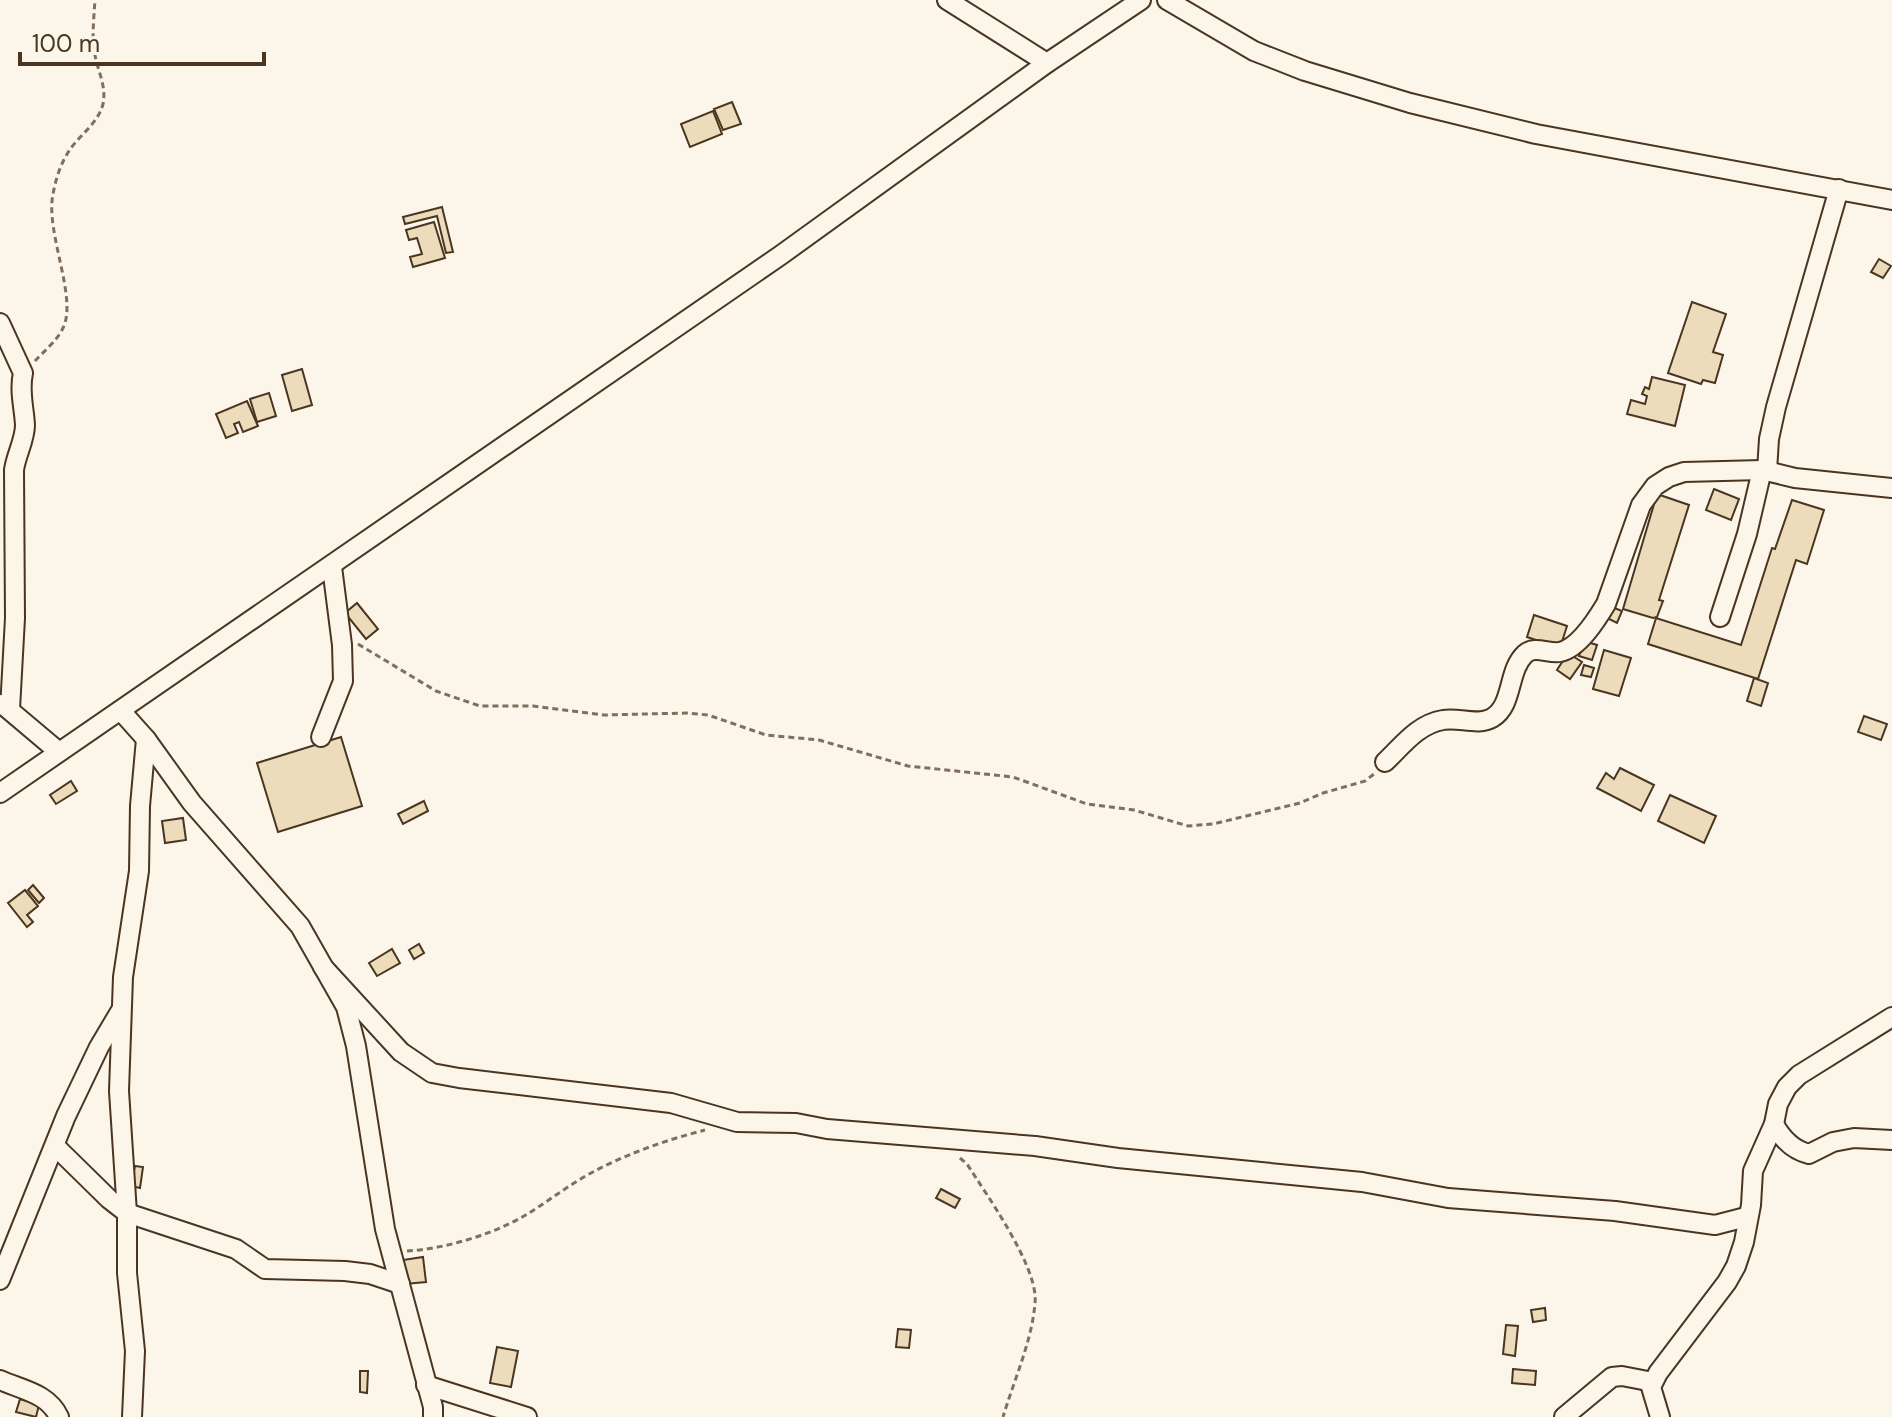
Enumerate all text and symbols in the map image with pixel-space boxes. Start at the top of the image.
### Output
scale bar [20,16,264,66]
text: 100 m [32,28,100,59]

